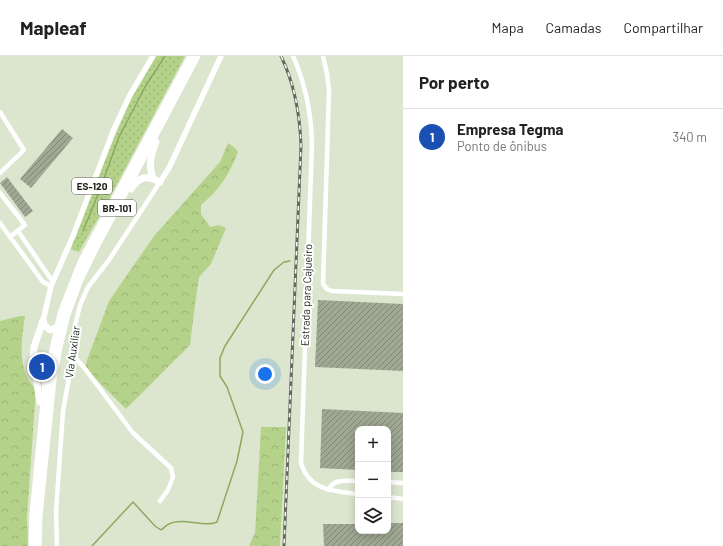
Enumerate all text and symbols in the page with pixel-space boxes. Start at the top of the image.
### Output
text: Mapleaf [20,16,87,39]
text: Mapa [492,19,524,36]
text: Camadas [546,19,601,36]
text: Compartilhar [623,19,703,36]
text: Por perto [419,72,489,92]
text: Empresa Tegma [457,120,563,138]
text: 1 [430,129,434,145]
text: 340 m [672,129,707,145]
text: Ponto de ônibus [457,138,547,154]
road number: ES-120 [72,178,112,194]
road number: BR-101 [98,200,136,216]
street label: Estrada para Cajueiro [298,244,314,346]
street label: Via Auxiliar [62,325,82,379]
pin: 1 [29,352,55,382]
your location [255,364,275,384]
map controls [355,426,391,534]
button: + [355,426,391,462]
button: − [355,462,391,498]
button: layers [355,498,391,534]

